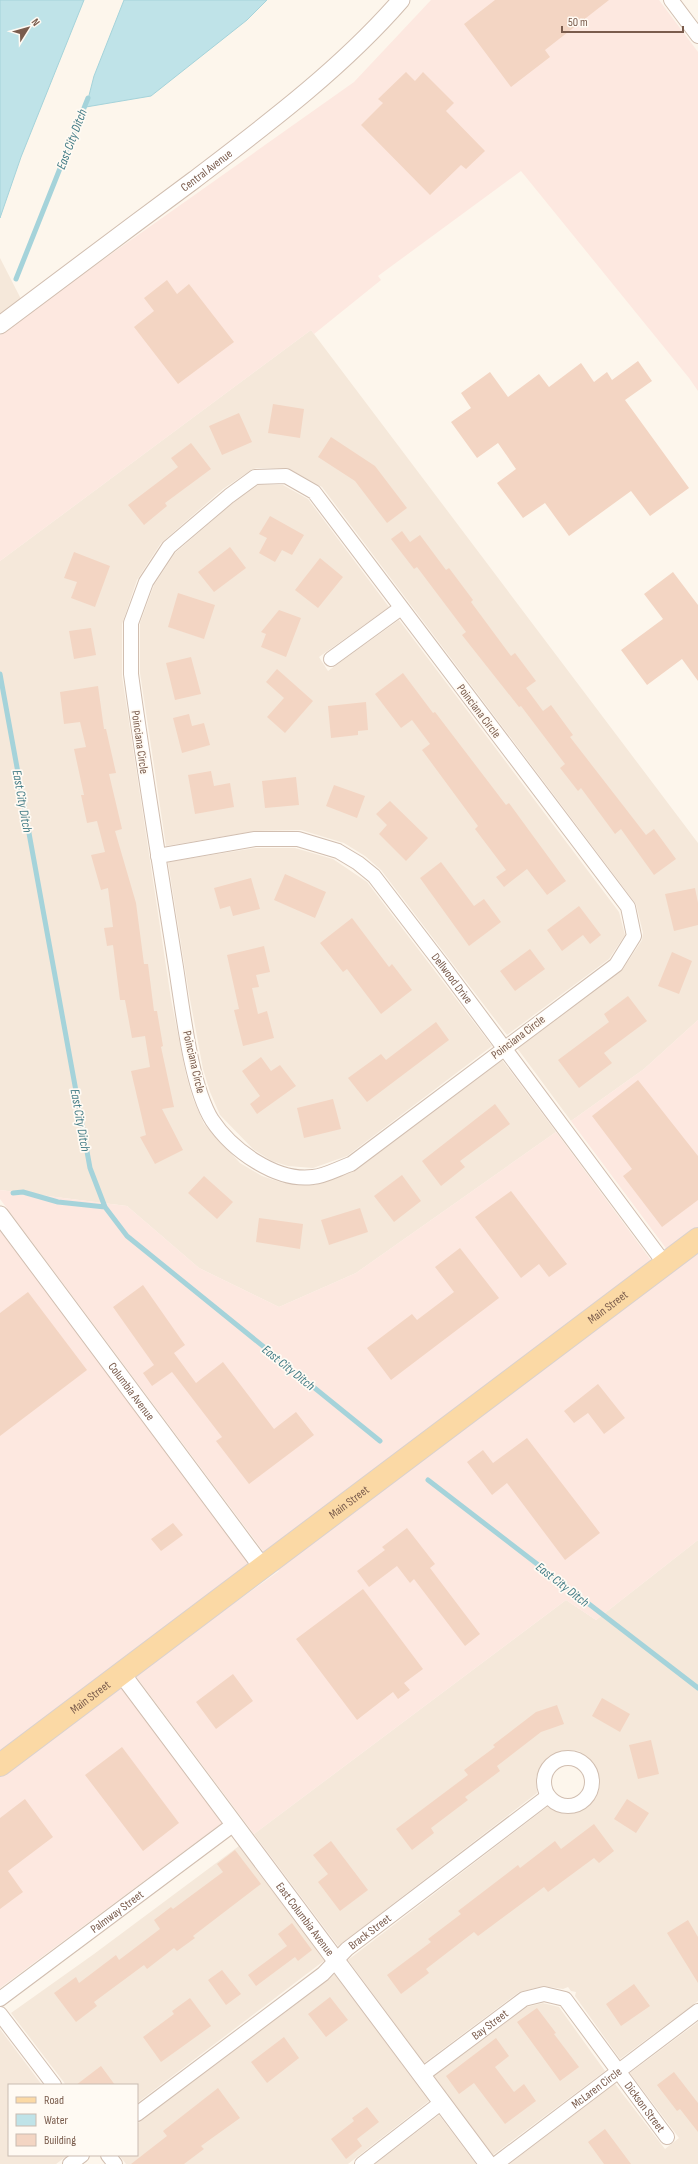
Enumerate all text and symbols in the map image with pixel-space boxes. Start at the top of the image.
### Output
north arrow [8,8,48,48]
scale bar [562,8,683,34]
text: 50 m [568,15,588,30]
text: N [29,16,43,29]
water label: East City Ditch [53,106,91,172]
street label: Central Avenue [178,146,236,195]
street label: Poinciana Circle [453,681,504,741]
street label: Poinciana Circle [128,709,151,775]
water label: East City Ditch [9,769,35,834]
street label: Dellwood Drive [428,950,476,1007]
street label: Poinciana Circle [488,1012,548,1063]
street label: Poinciana Circle [179,1029,208,1095]
water label: East City Ditch [67,1088,93,1153]
street label: Main Street [585,1287,631,1327]
water label: East City Ditch [259,1342,318,1394]
street label: Columbia Avenue [104,1360,158,1424]
street label: Main Street [326,1482,373,1522]
water label: East City Ditch [533,1559,593,1611]
street label: Main Street [67,1677,114,1717]
street label: East Columbia Avenue [272,1880,337,1959]
street label: Palmway Street [88,1887,147,1937]
street label: Brack Street [346,1911,395,1953]
street label: Bay Street [469,2006,512,2043]
street label: McLaren Circle [569,2064,625,2112]
street label: Dickson Street [621,2079,668,2136]
legend [8,2084,138,2156]
text: Road [44,2093,64,2108]
text: Water [44,2113,68,2128]
text: Building [44,2133,76,2148]

